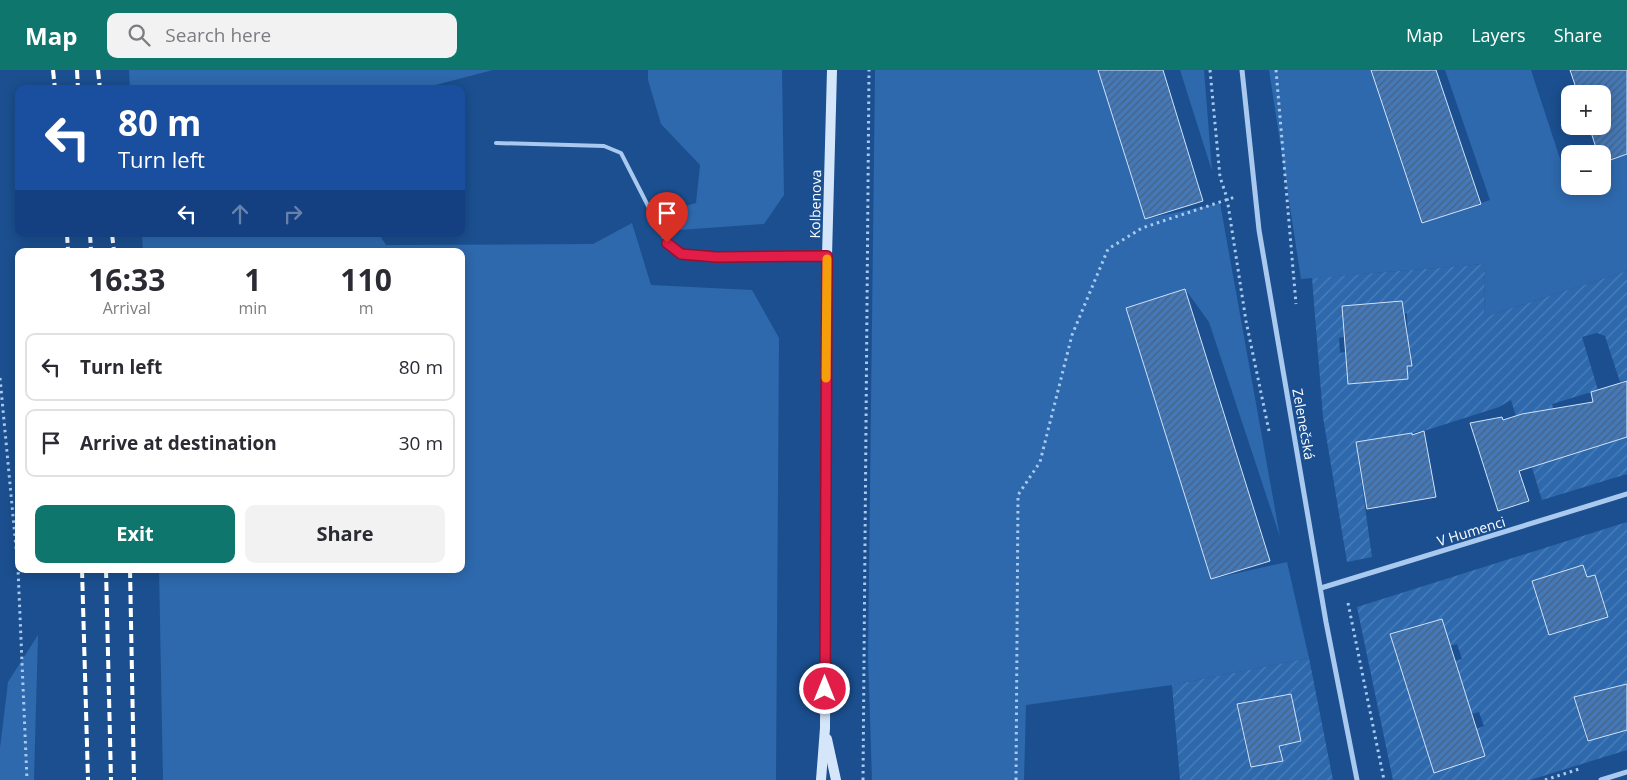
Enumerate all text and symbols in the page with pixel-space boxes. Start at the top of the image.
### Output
search box [107,13,457,58]
text: Map [25,19,77,52]
icon: search [125,21,153,49]
text: Search here [165,22,271,48]
text: Map [1406,23,1443,47]
text: Layers [1471,23,1526,47]
text: Share [1554,23,1602,47]
map controls [1561,85,1611,195]
button: + [1561,85,1611,135]
text: 80 m [118,99,201,146]
icon: left [35,105,100,170]
text: Turn left [118,144,205,174]
button: − [1561,145,1611,195]
street label: Kolbenova [805,169,825,239]
pin [646,192,688,243]
icon: arrive [653,199,681,227]
icon: left [173,200,201,228]
icon: ahead [226,200,254,228]
icon: right [279,200,307,228]
text: 16:33 [88,259,165,300]
text: 1 [244,259,261,300]
text: 110 [340,259,392,300]
text: Arrival [103,297,151,319]
text: min [239,297,267,319]
text: m [359,297,374,319]
icon: left [37,353,65,381]
text: Turn left [80,354,162,380]
text: 80 m [399,354,443,380]
street label: Zelenečská [1288,387,1320,461]
icon: arrive [37,429,65,457]
text: Arrive at destination [80,430,277,456]
text: 30 m [399,430,443,456]
button: Exit [35,505,235,563]
button: Share [245,505,445,563]
street label: V Humenci [1434,512,1508,550]
position arrow [798,662,850,714]

